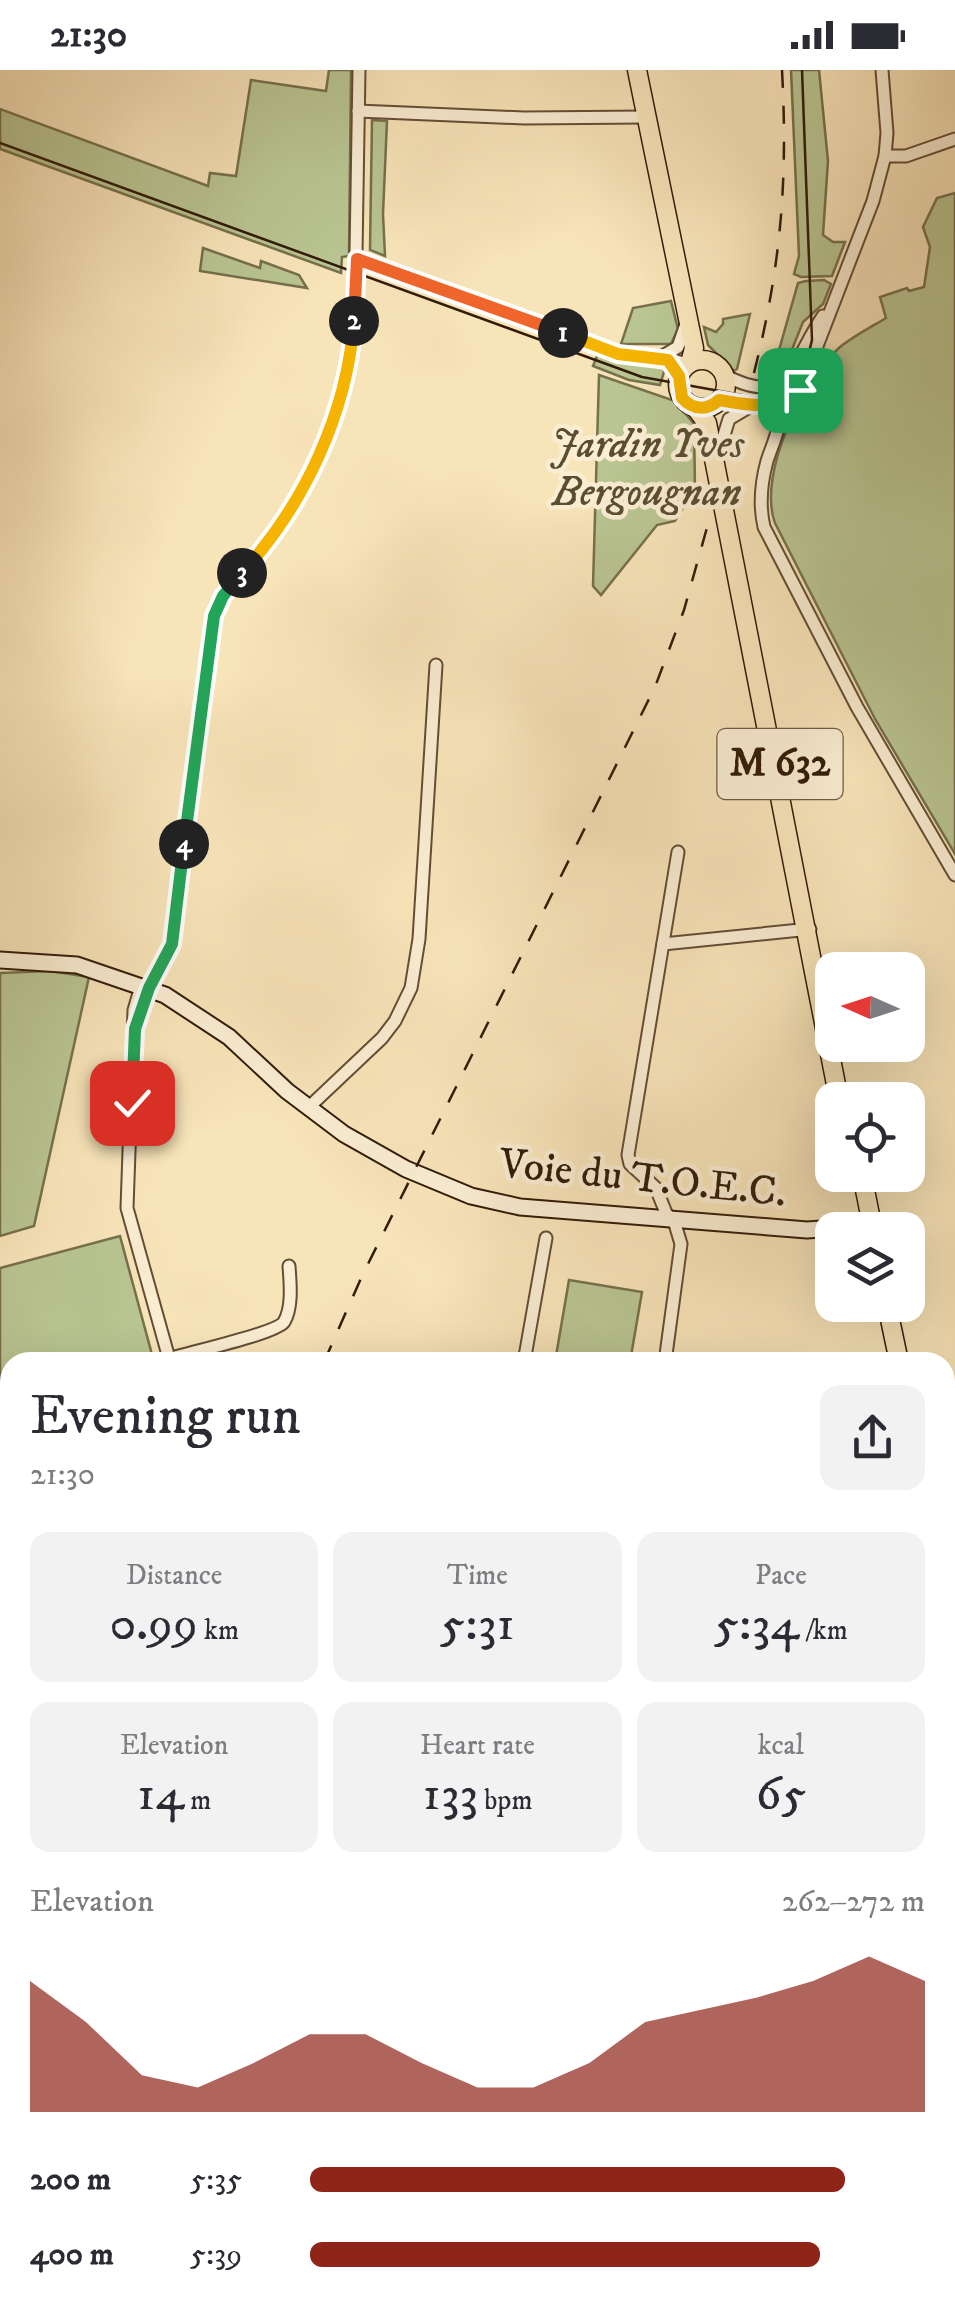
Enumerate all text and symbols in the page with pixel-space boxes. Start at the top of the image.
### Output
text: 21:30 [50,11,127,59]
pin: 2 [329,296,379,346]
text: 2 [347,303,361,338]
pin: 1 [538,308,588,358]
text: 1 [558,315,568,350]
pin [758,348,843,433]
icon: arrive [773,363,828,418]
park label: Jardin Yves Bergougnan [550,419,745,519]
pin: 3 [217,548,267,598]
text: 3 [237,555,247,590]
road number: M 632 [718,729,842,799]
pin: 4 [159,819,209,869]
text: 4 [176,826,192,861]
north arrow [815,952,925,1062]
map controls [815,952,925,1322]
pin [90,1061,175,1146]
icon: check [105,1076,160,1131]
button: locate [815,1082,925,1192]
street label: Voie du T.O.E.C. [496,1138,789,1220]
button: layers [815,1212,925,1322]
text: Evening run [30,1383,301,1452]
button: share [820,1385,925,1490]
text: 21:30 [30,1455,95,1495]
text: Distance [126,1558,222,1593]
text: Time [447,1558,508,1593]
text: Pace [755,1558,807,1593]
text: 0.99 [109,1593,198,1656]
text: 5:31 [440,1593,515,1656]
text: 5:34 [714,1593,799,1656]
text: km [198,1613,239,1648]
text: /km [799,1613,848,1648]
text: Elevation [120,1728,228,1763]
text: Heart rate [420,1728,535,1763]
text: kcal [758,1728,804,1763]
text: 14 [137,1763,184,1826]
text: 133 [423,1763,478,1826]
text: 65 [755,1763,806,1826]
text: m [184,1783,211,1818]
text: bpm [478,1783,532,1818]
text: Elevation [30,1882,154,1922]
text: 262–272 m [782,1882,925,1922]
text: 200 m [30,2160,111,2200]
text: 5:35 [190,2160,242,2200]
text: 400 m [30,2235,114,2275]
text: 5:39 [190,2235,242,2275]

